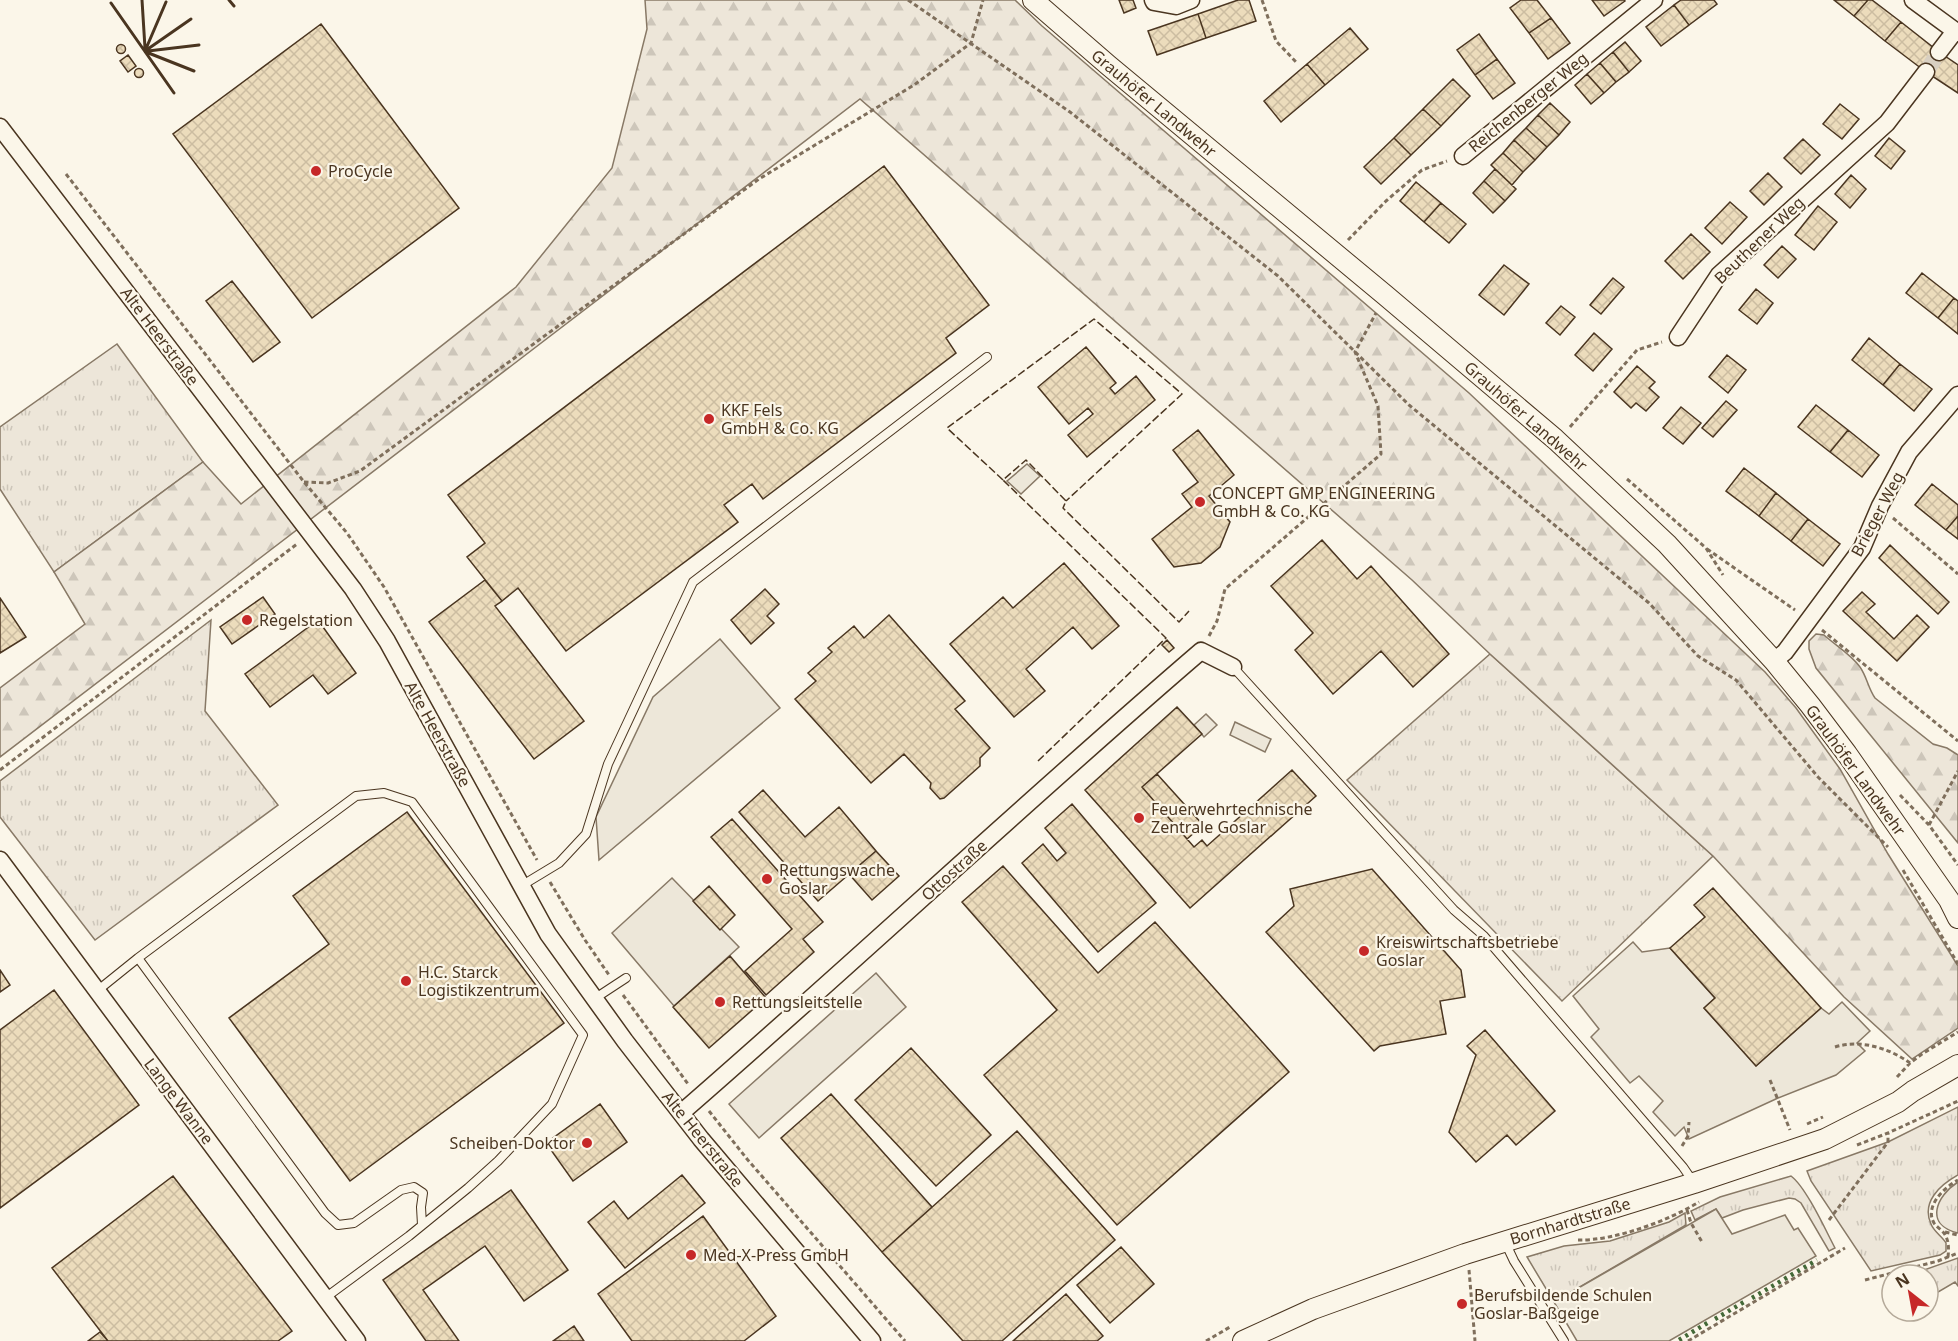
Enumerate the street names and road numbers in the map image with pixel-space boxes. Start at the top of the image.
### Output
street label: Grauhöfer Landwehr [1087,44,1221,162]
street label: Reichenberger Weg [1464,47,1592,157]
street label: Beuthener Weg [1709,191,1809,289]
street label: Alte Heerstraße [116,282,204,390]
street label: Grauhöfer Landwehr [1460,356,1593,476]
street label: Brieger Weg [1845,468,1909,560]
street label: Alte Heerstraße [400,677,476,791]
street label: Grauhöfer Landwehr [1801,700,1911,840]
street label: Ottostraße [916,835,992,905]
street label: Lange Wanne [139,1053,219,1149]
street label: Alte Heerstraße [657,1086,749,1192]
street label: Bornhardtstraße [1507,1192,1633,1250]

